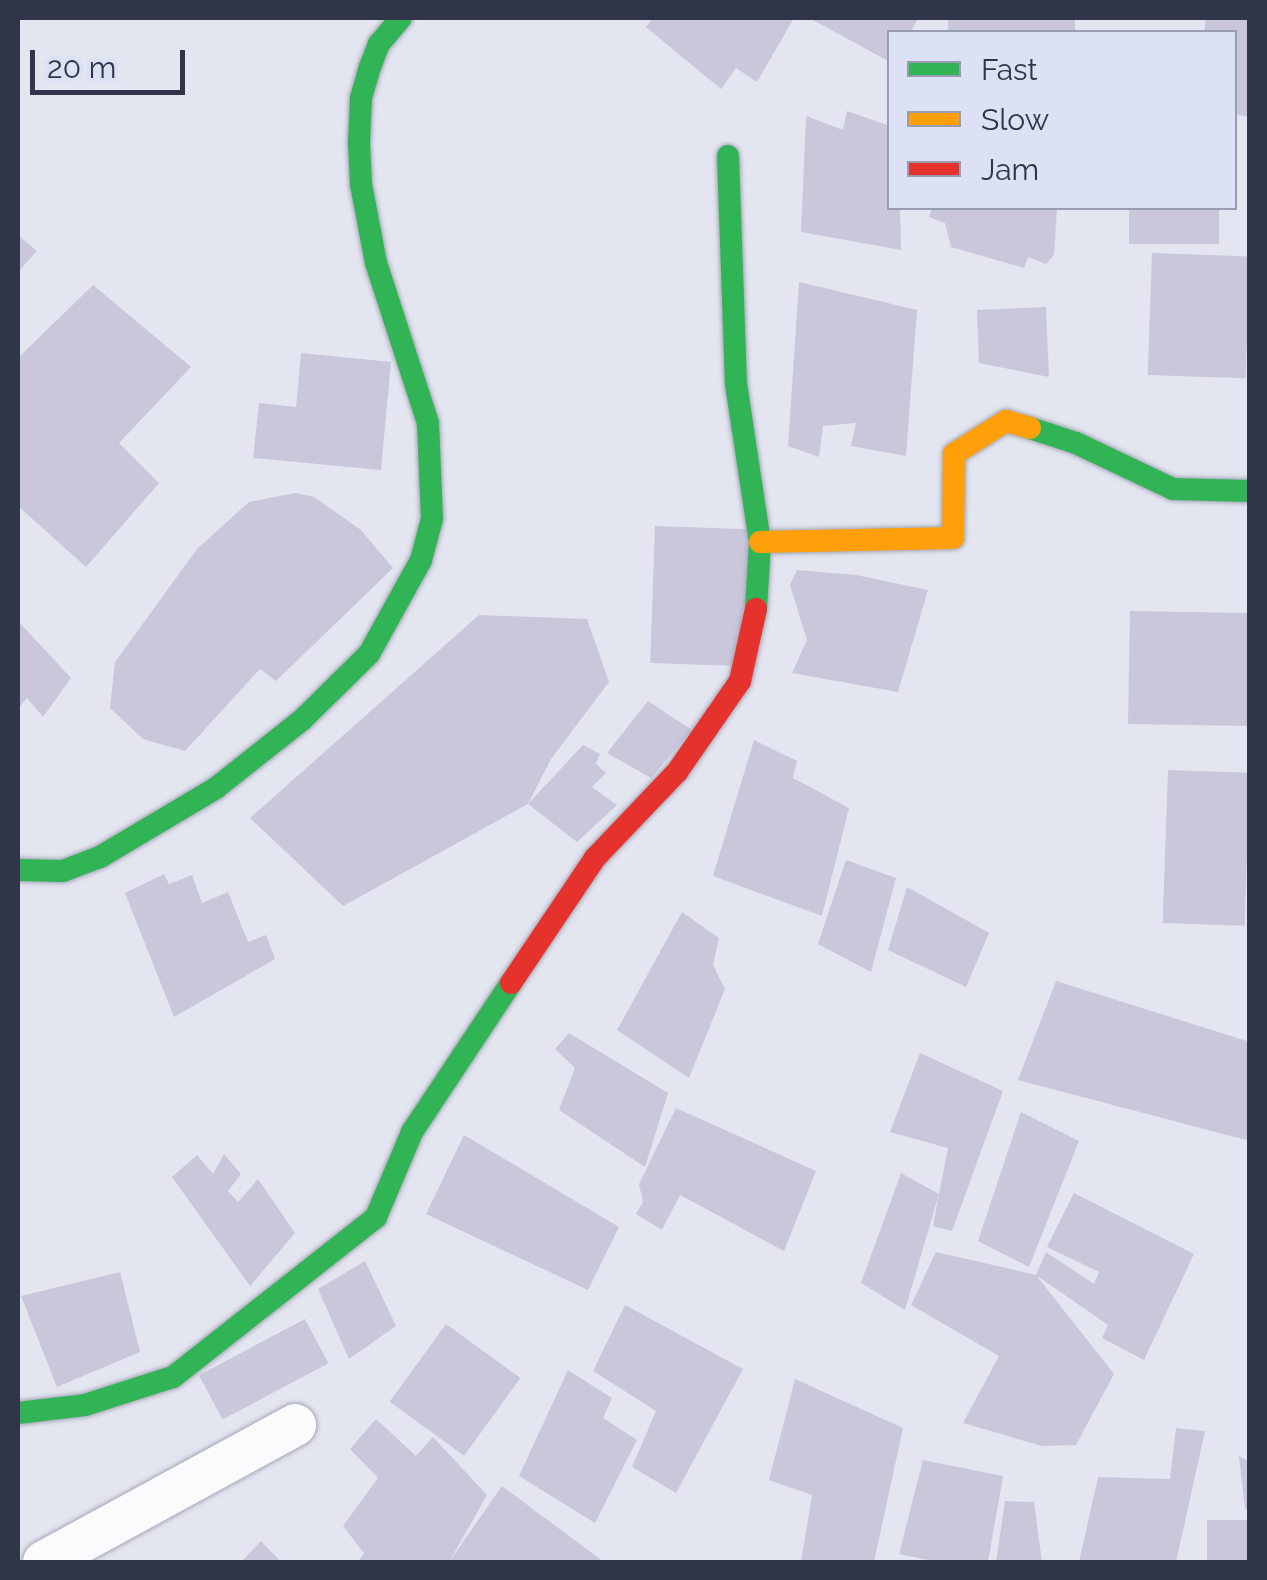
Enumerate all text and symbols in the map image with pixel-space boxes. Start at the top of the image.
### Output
scale bar [35,30,190,92]
legend [887,30,1237,210]
text: 20 m [47,50,116,85]
text: Fast [981,52,1038,87]
text: Slow [981,102,1049,137]
text: Jam [981,152,1039,187]

